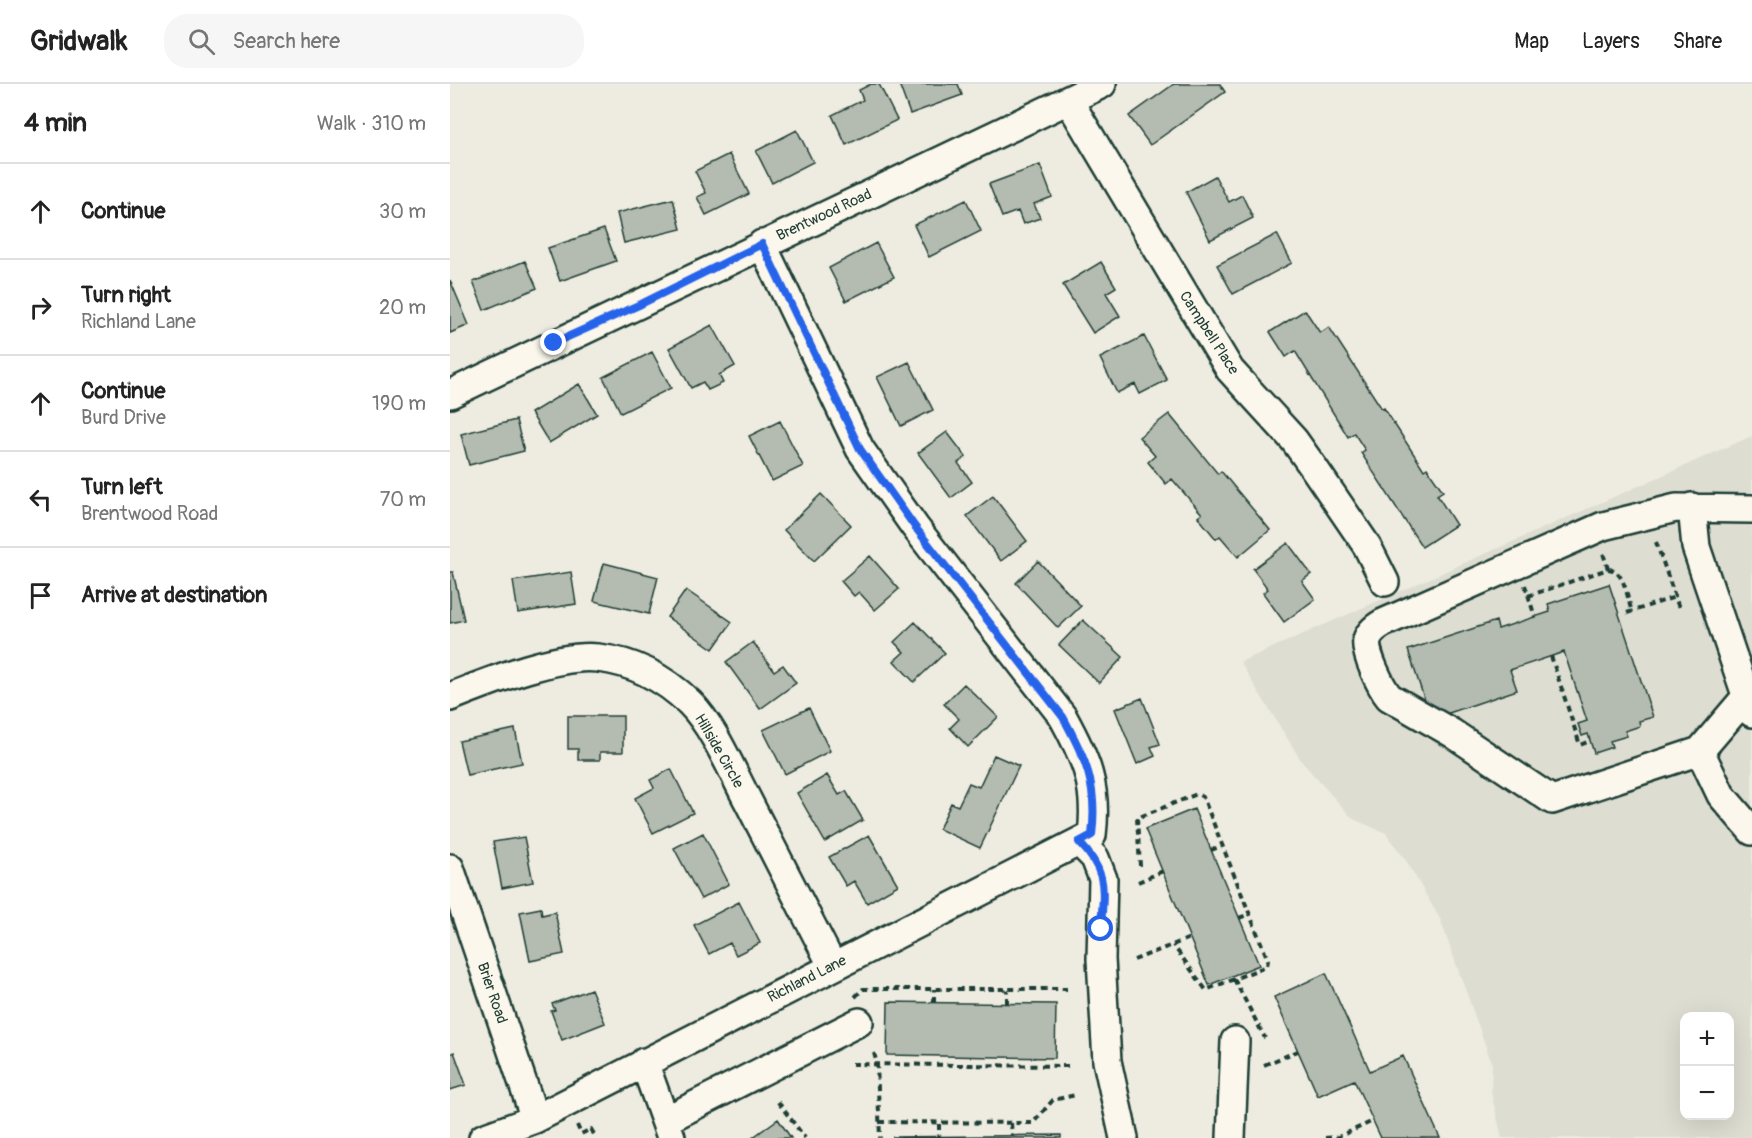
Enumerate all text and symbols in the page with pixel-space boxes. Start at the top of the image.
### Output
search box [164,14,584,68]
text: Gridwalk [30,24,128,59]
icon: search [185,25,218,58]
text: Search here [233,27,340,55]
text: Map [1514,28,1549,55]
text: Layers [1582,28,1640,55]
text: Share [1673,28,1722,55]
text: 4 min [24,107,87,139]
text: Walk · 310 m [317,111,426,136]
street label: Brentwood Road [773,185,875,245]
icon: ahead [24,195,57,228]
text: Continue [81,197,165,225]
text: 30 m [379,199,426,224]
text: Turn right [81,281,171,309]
street label: Campbell Place [1175,288,1243,379]
icon: right [24,291,57,324]
text: 20 m [379,295,426,320]
text: Richland Lane [81,309,196,334]
route end [540,329,566,355]
text: Continue [81,377,165,405]
icon: ahead [24,387,57,420]
text: 190 m [372,391,426,416]
text: Burd Drive [81,405,166,430]
text: Turn left [81,473,163,501]
icon: left [24,483,57,516]
text: 70 m [380,487,426,512]
text: Brentwood Road [81,501,218,526]
icon: arrive [24,579,57,612]
text: Arrive at destination [81,581,267,609]
street label: Hillside Circle [690,710,748,792]
route start [1087,915,1113,941]
street label: Richland Lane [764,951,850,1007]
street label: Brier Road [473,960,511,1026]
map controls [1680,1012,1734,1120]
button: + [1680,1012,1734,1066]
button: − [1680,1066,1734,1120]

